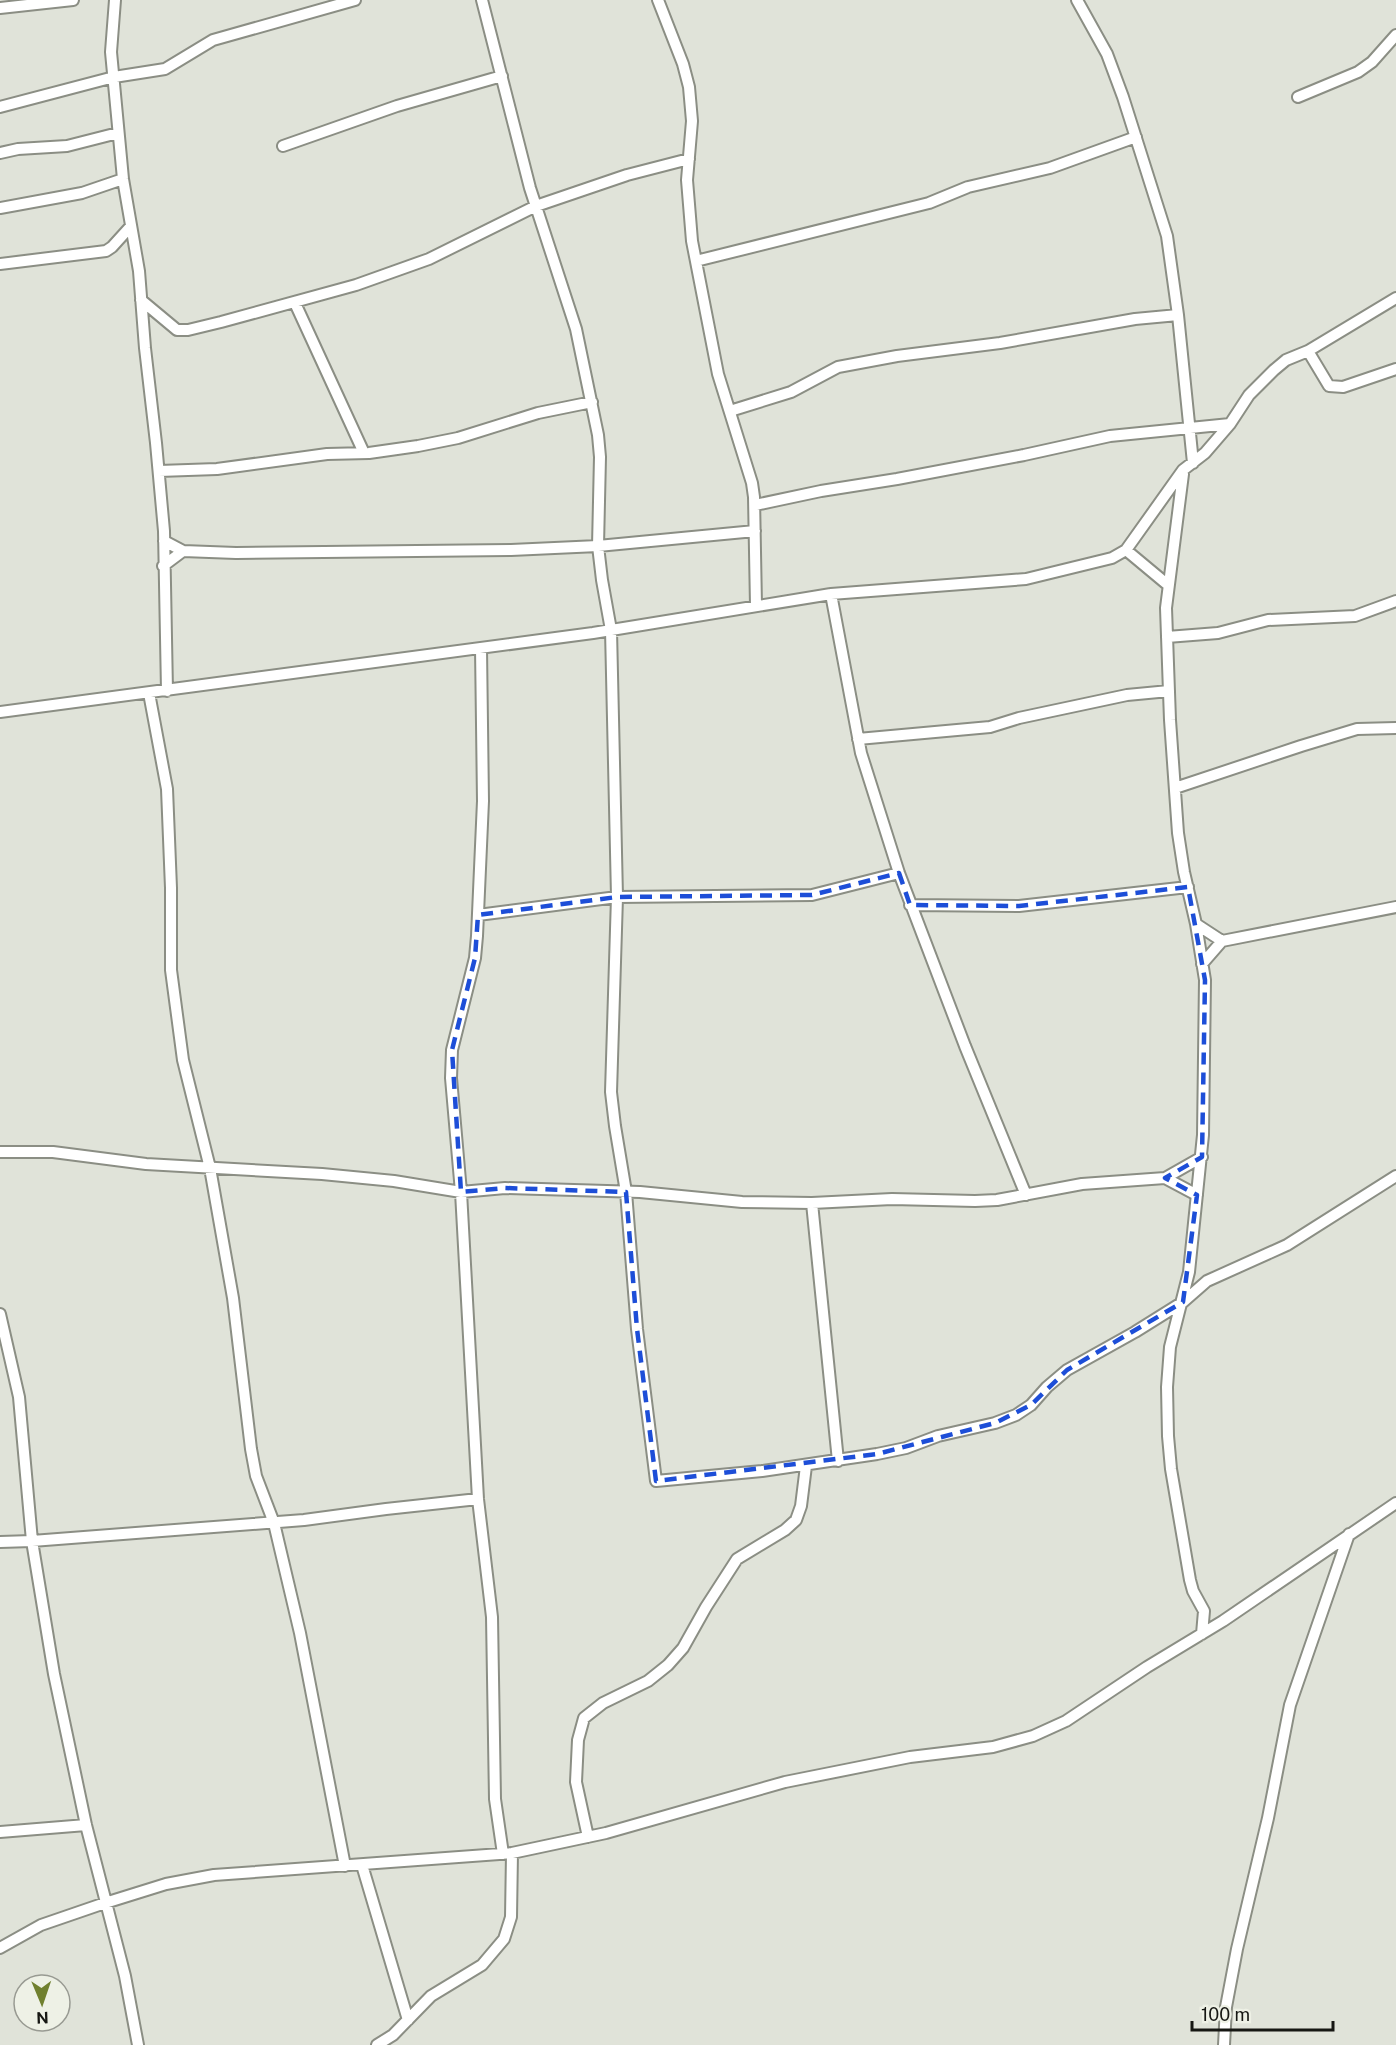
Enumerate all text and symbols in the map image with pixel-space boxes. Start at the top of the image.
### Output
north arrow [12,1973,72,2033]
scale bar [1192,1994,1333,2032]
text: 100 m [1201,2004,1250,2025]
text: N [36,2008,49,2027]

